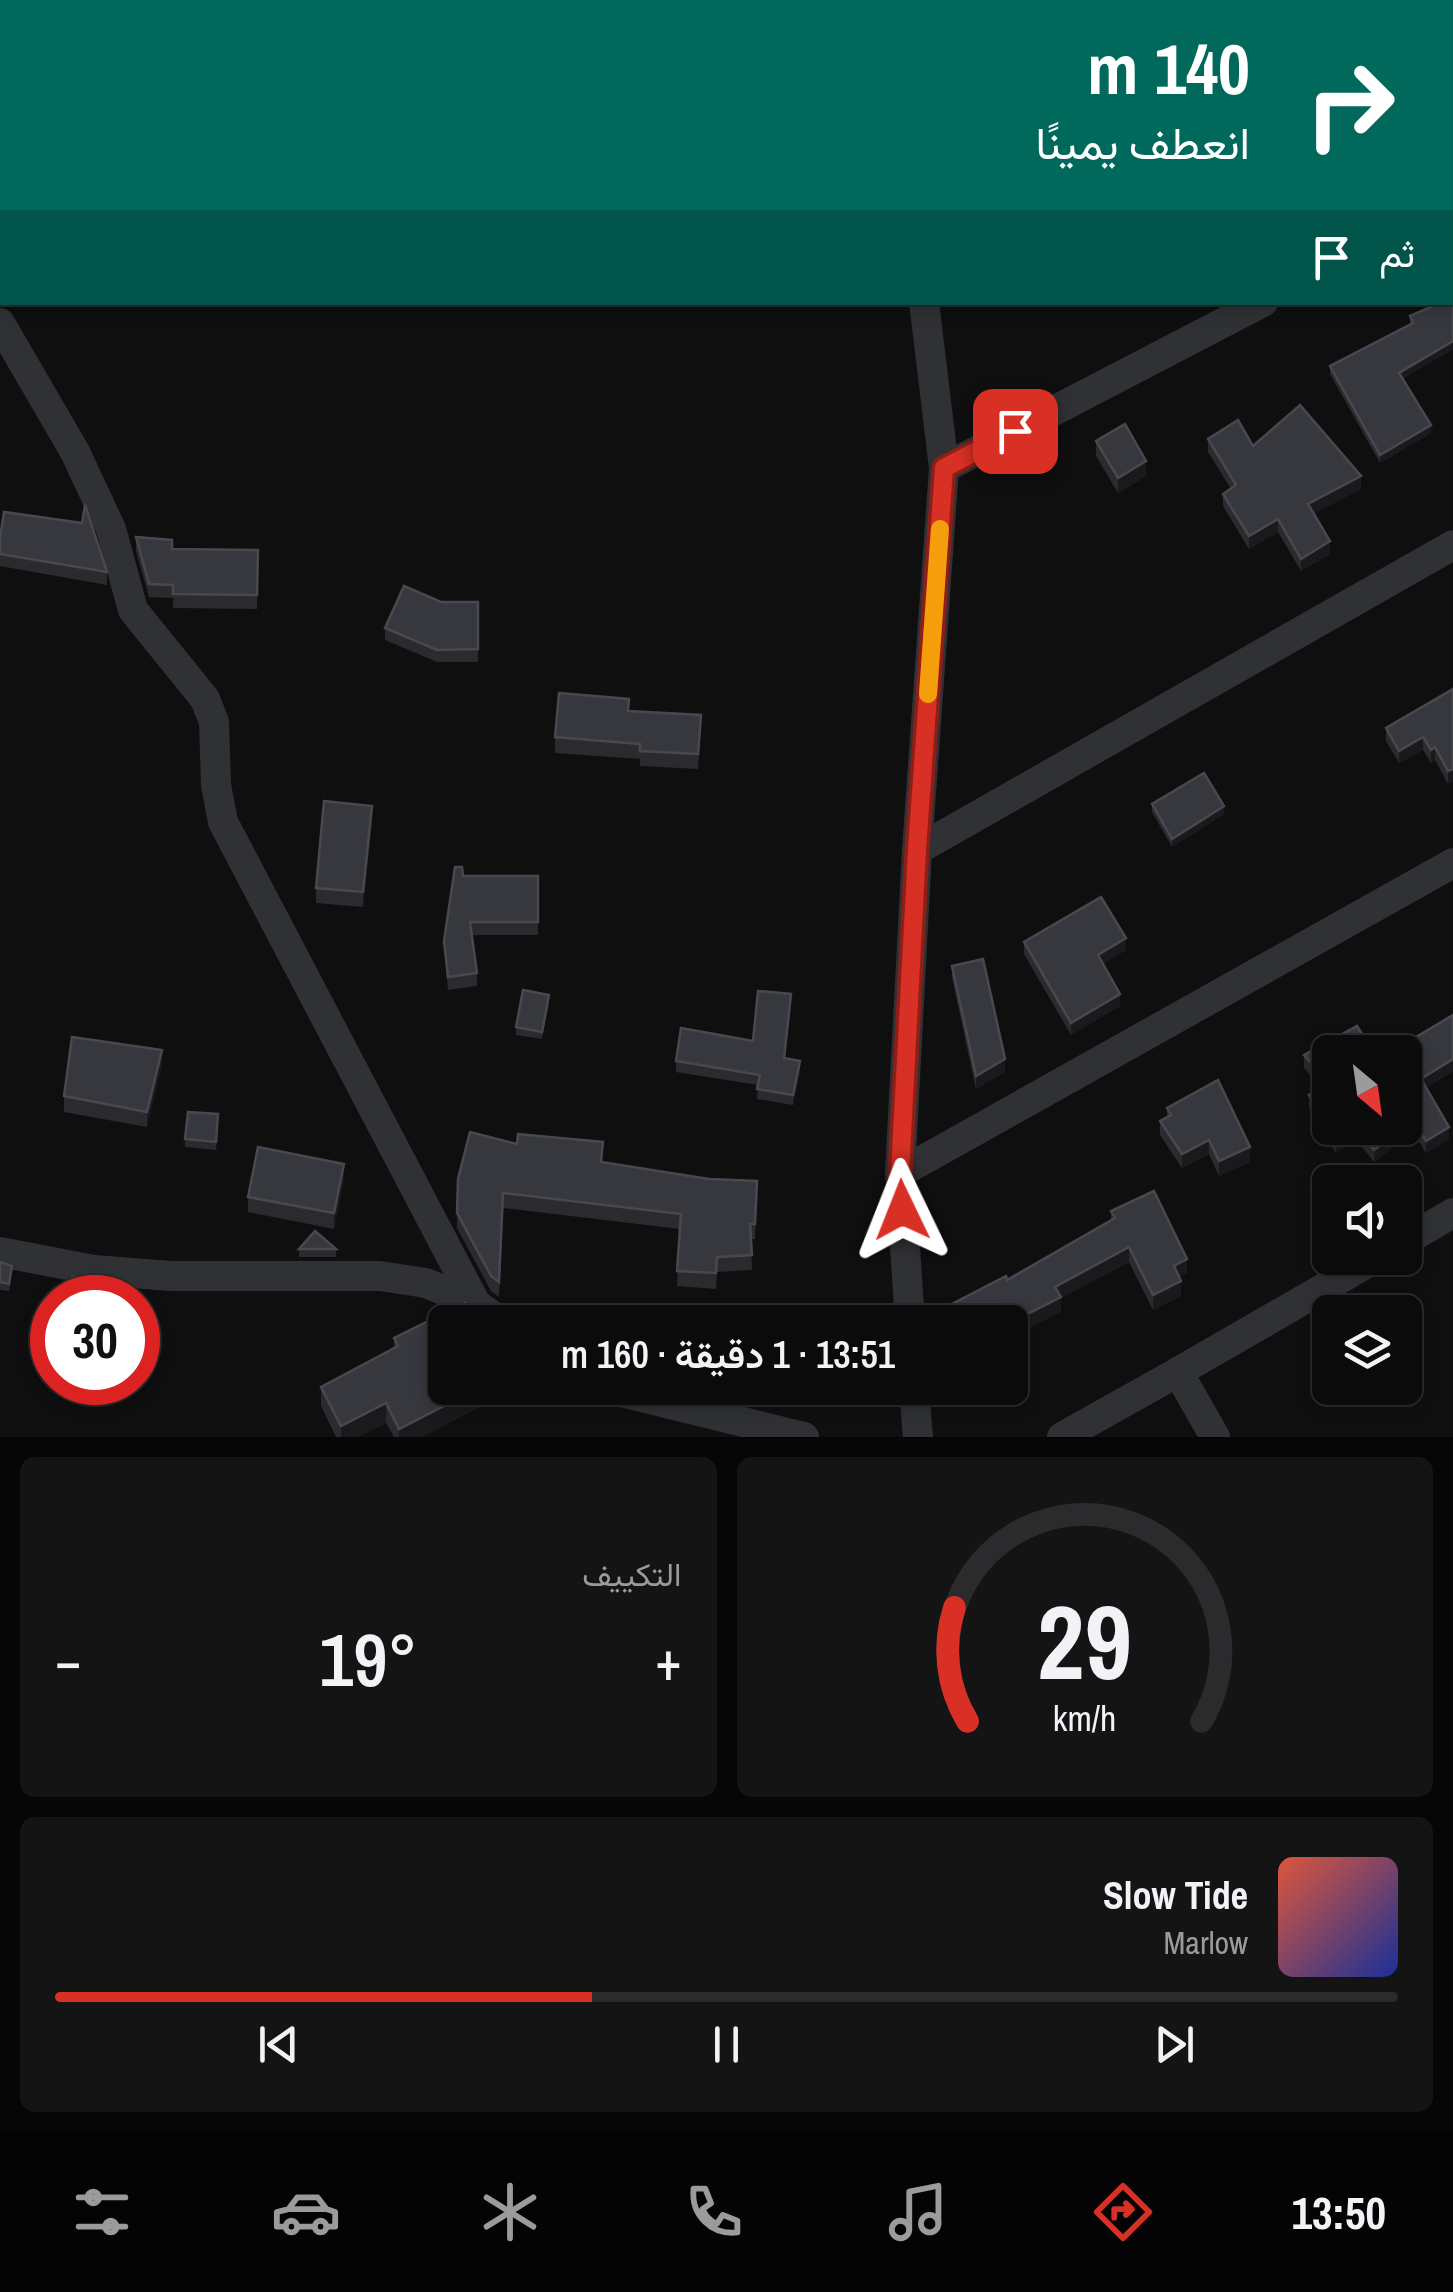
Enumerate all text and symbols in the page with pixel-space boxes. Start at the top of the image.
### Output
text: 140 m [1087,22,1250,116]
icon: right [1285,40,1415,170]
text: انعطف يمينًا [1035,112,1250,173]
text: ثم [1379,228,1415,279]
icon: arrive [1304,230,1359,285]
pin [973,389,1058,474]
icon: arrive [988,404,1043,459]
north arrow [1312,1035,1422,1145]
map controls [1312,1035,1422,1405]
position arrow [850,1158,954,1262]
button: sound [1312,1165,1422,1275]
speed limit sign: 30 [30,1275,160,1405]
button: layers [1312,1295,1422,1405]
text: 13:51 · 1 دقيقة · 160 m [561,1329,895,1380]
text: التكييف [582,1553,682,1596]
text: 29 [1037,1571,1132,1711]
text: 19° [319,1608,417,1709]
text: − [55,1623,81,1697]
text: + [655,1623,682,1697]
text: km/h [1053,1694,1117,1742]
text: Slow Tide [1103,1870,1248,1921]
text: Marlow [1163,1921,1248,1964]
icon: previous [251,2017,306,2072]
icon: pause [699,2017,754,2072]
icon: next [1147,2017,1202,2072]
icon: filters [67,2177,137,2247]
icon: car [271,2177,341,2247]
icon: climate [475,2177,545,2247]
icon: phone [679,2177,749,2247]
icon: music [883,2177,953,2247]
icon: directions [1088,2177,1158,2247]
text: 13:50 [1292,2182,1386,2243]

